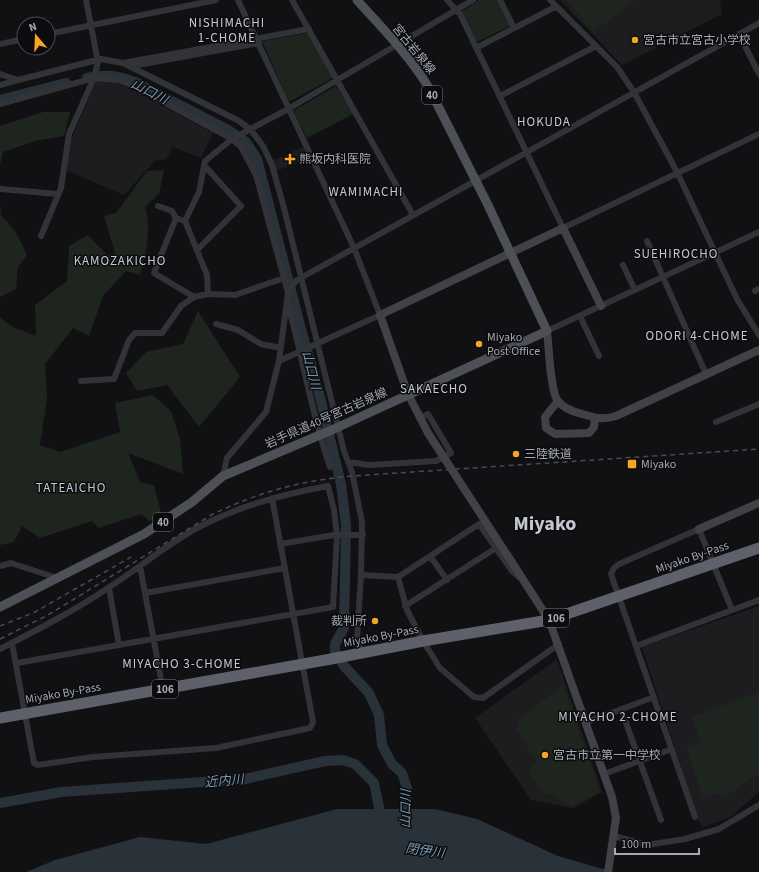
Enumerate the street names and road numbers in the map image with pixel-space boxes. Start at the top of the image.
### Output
street label: 宮古岩泉線 [388,21,439,78]
road number: 40 [422,86,442,104]
street label: 岩手県道40号宮古岩泉線 [262,384,390,453]
road number: 40 [153,513,173,531]
street label: Miyako By-Pass [653,537,731,578]
road number: 106 [543,609,569,627]
street label: Miyako By-Pass [342,621,420,652]
street label: Miyako By-Pass [24,678,102,708]
road number: 106 [152,680,178,698]

